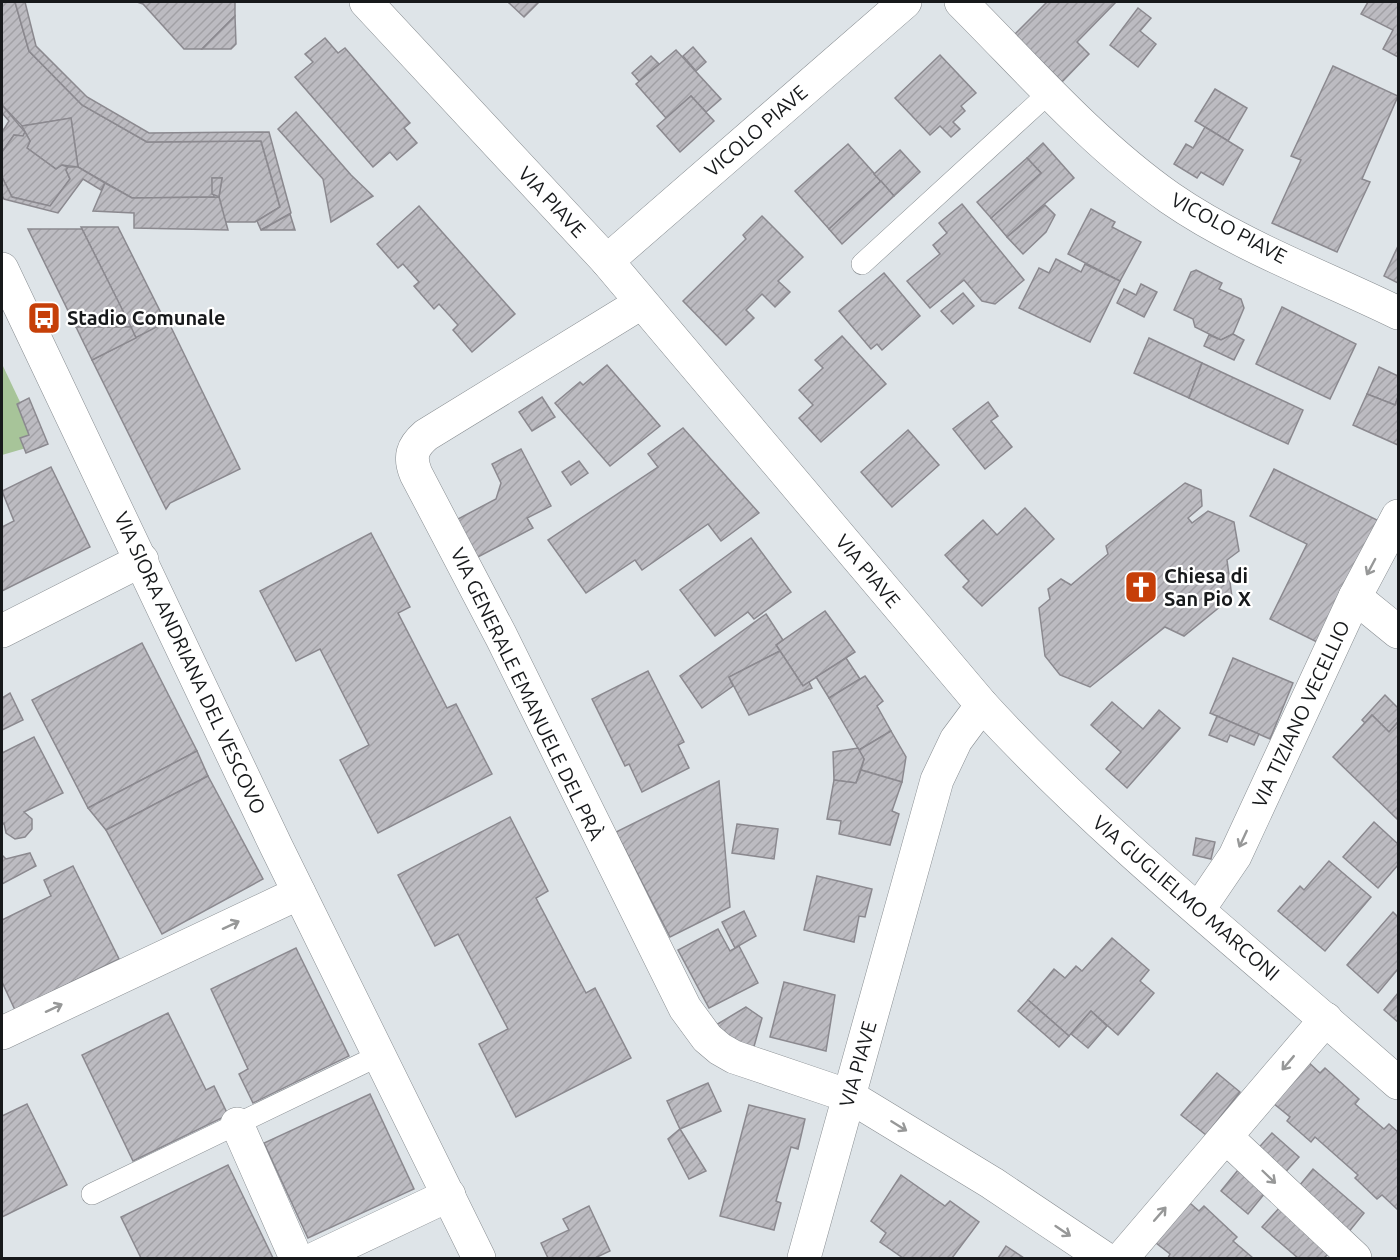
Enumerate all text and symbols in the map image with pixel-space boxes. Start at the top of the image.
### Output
street label: VICOLO PIAVE [700,80,812,181]
street label: VIA PIAVE [514,161,591,242]
street label: VICOLO PIAVE [1167,187,1291,268]
bus stop icon: Stadio Comunale [26,300,62,336]
place label: Stadio Comunale [67,306,226,329]
street label: VIA SIORA ANDRIANA DEL VESCOVO [110,508,271,818]
street label: VIA PIAVE [831,529,906,612]
street label: VIA GENERALE EMANUELE DEL PRÀ [446,544,608,844]
one-way arrow [1365,558,1376,576]
place label: Chiesa di San Pio X [1164,564,1251,610]
church icon: Chiesa di San Pio X [1123,569,1159,605]
street label: VIA TIZIANO VECELLIO [1247,617,1354,811]
street label: VIA GUGLIELMO MARCONI [1088,810,1284,985]
one-way arrow [1237,829,1248,847]
one-way arrow [221,918,239,930]
one-way arrow [45,1001,63,1013]
street label: VIA PIAVE [834,1018,881,1110]
one-way arrow [1281,1055,1295,1070]
one-way arrow [890,1121,907,1133]
one-way arrow [1261,1170,1276,1184]
one-way arrow [1153,1207,1167,1222]
one-way arrow [1055,1225,1071,1237]

